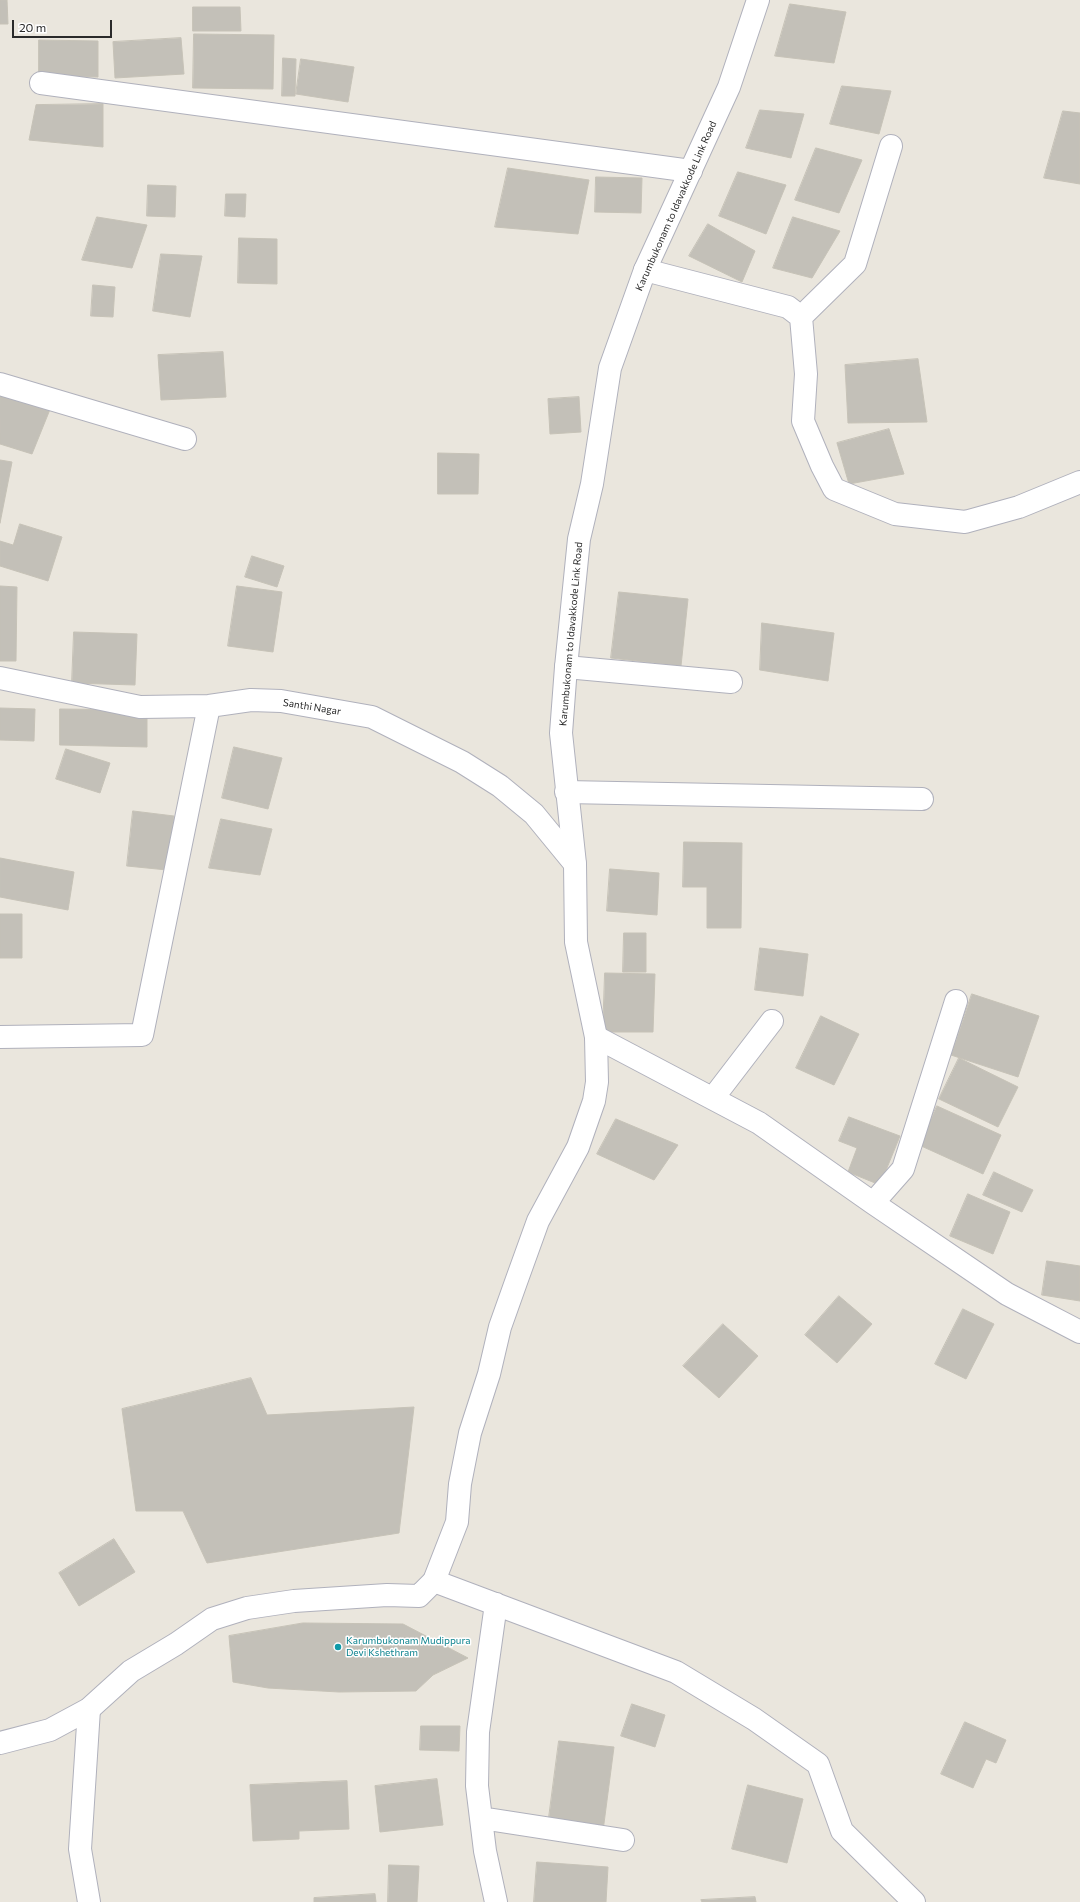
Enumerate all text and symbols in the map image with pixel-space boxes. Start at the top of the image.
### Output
scale bar [14,12,114,38]
text: 20 m [19,20,46,34]
street label: Karumbukonam to Idavakkode Link Road [633,119,719,293]
street label: Karumbukonam to Idavakkode Link Road [557,542,585,726]
street label: Santhi Nagar [282,696,342,718]
place label: Karumbukonam Mudippura Devi Kshethram [346,1635,471,1658]
marker: Karumbukonam Mudippura Devi Kshethram [333,1642,343,1652]

